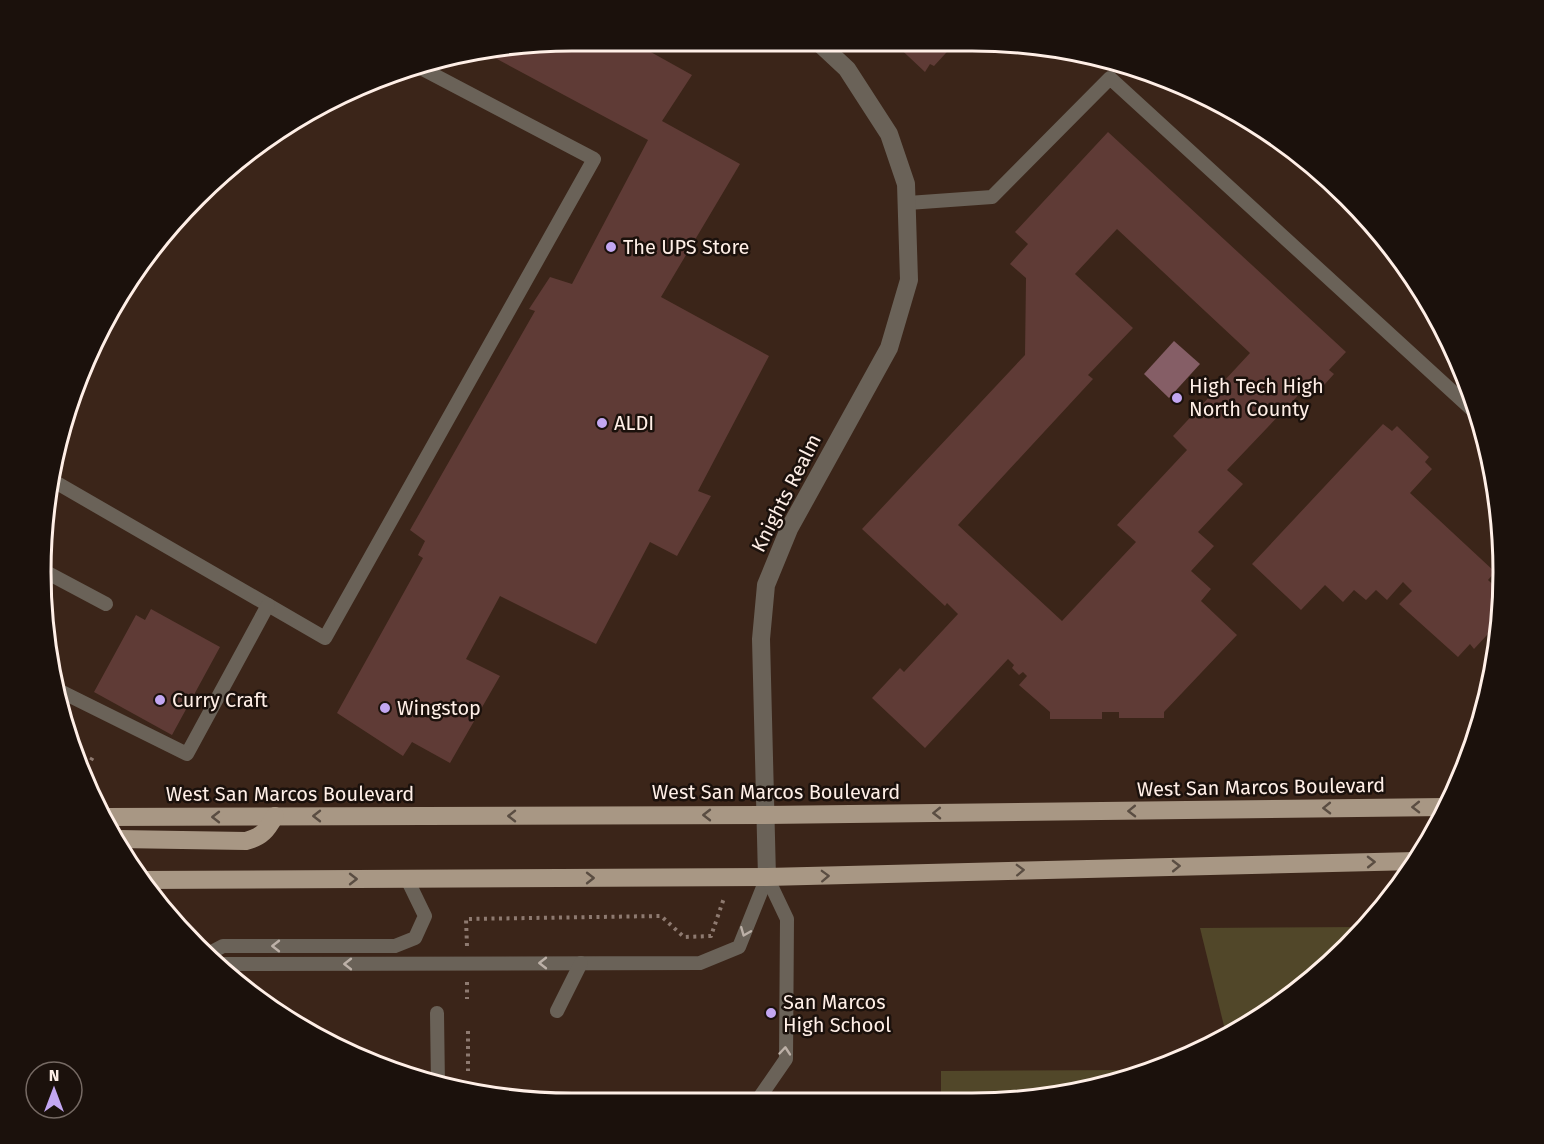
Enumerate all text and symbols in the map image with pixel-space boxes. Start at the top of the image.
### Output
place label: The UPS Store [623,235,749,259]
marker: The UPS Store [604,240,618,254]
place label: High Tech High North County [1189,374,1324,421]
marker: High Tech High North County [1170,391,1184,405]
place label: ALDI [614,411,654,435]
marker: ALDI [595,416,609,430]
street label: Knights Realm [746,430,826,556]
place label: Curry Craft [172,688,269,712]
marker: Curry Craft [153,693,167,707]
place label: Wingstop [397,696,481,720]
marker: Wingstop [378,701,392,715]
street label: West San Marcos Boulevard [1137,773,1385,801]
street label: West San Marcos Boulevard [652,780,900,804]
street label: West San Marcos Boulevard [166,782,414,806]
one-way arrow [1411,801,1420,814]
one-way arrow [1322,802,1331,814]
one-way arrow [1127,804,1136,817]
one-way arrow [932,807,941,819]
one-way arrow [703,809,712,821]
one-way arrow [313,810,322,822]
one-way arrow [508,810,517,822]
one-way arrow [212,811,221,823]
one-way arrow [1367,856,1376,868]
one-way arrow [1172,860,1181,872]
one-way arrow [1016,864,1025,876]
one-way arrow [821,869,830,882]
one-way arrow [585,872,594,884]
one-way arrow [349,873,358,885]
one-way arrow [740,925,752,936]
one-way arrow [272,940,281,952]
one-way arrow [538,957,547,969]
one-way arrow [343,958,352,970]
place label: San Marcos High School [783,990,891,1037]
marker: San Marcos High School [764,1006,778,1020]
one-way arrow [778,1046,791,1056]
north arrow [24,1060,84,1120]
text: N [49,1066,59,1085]

